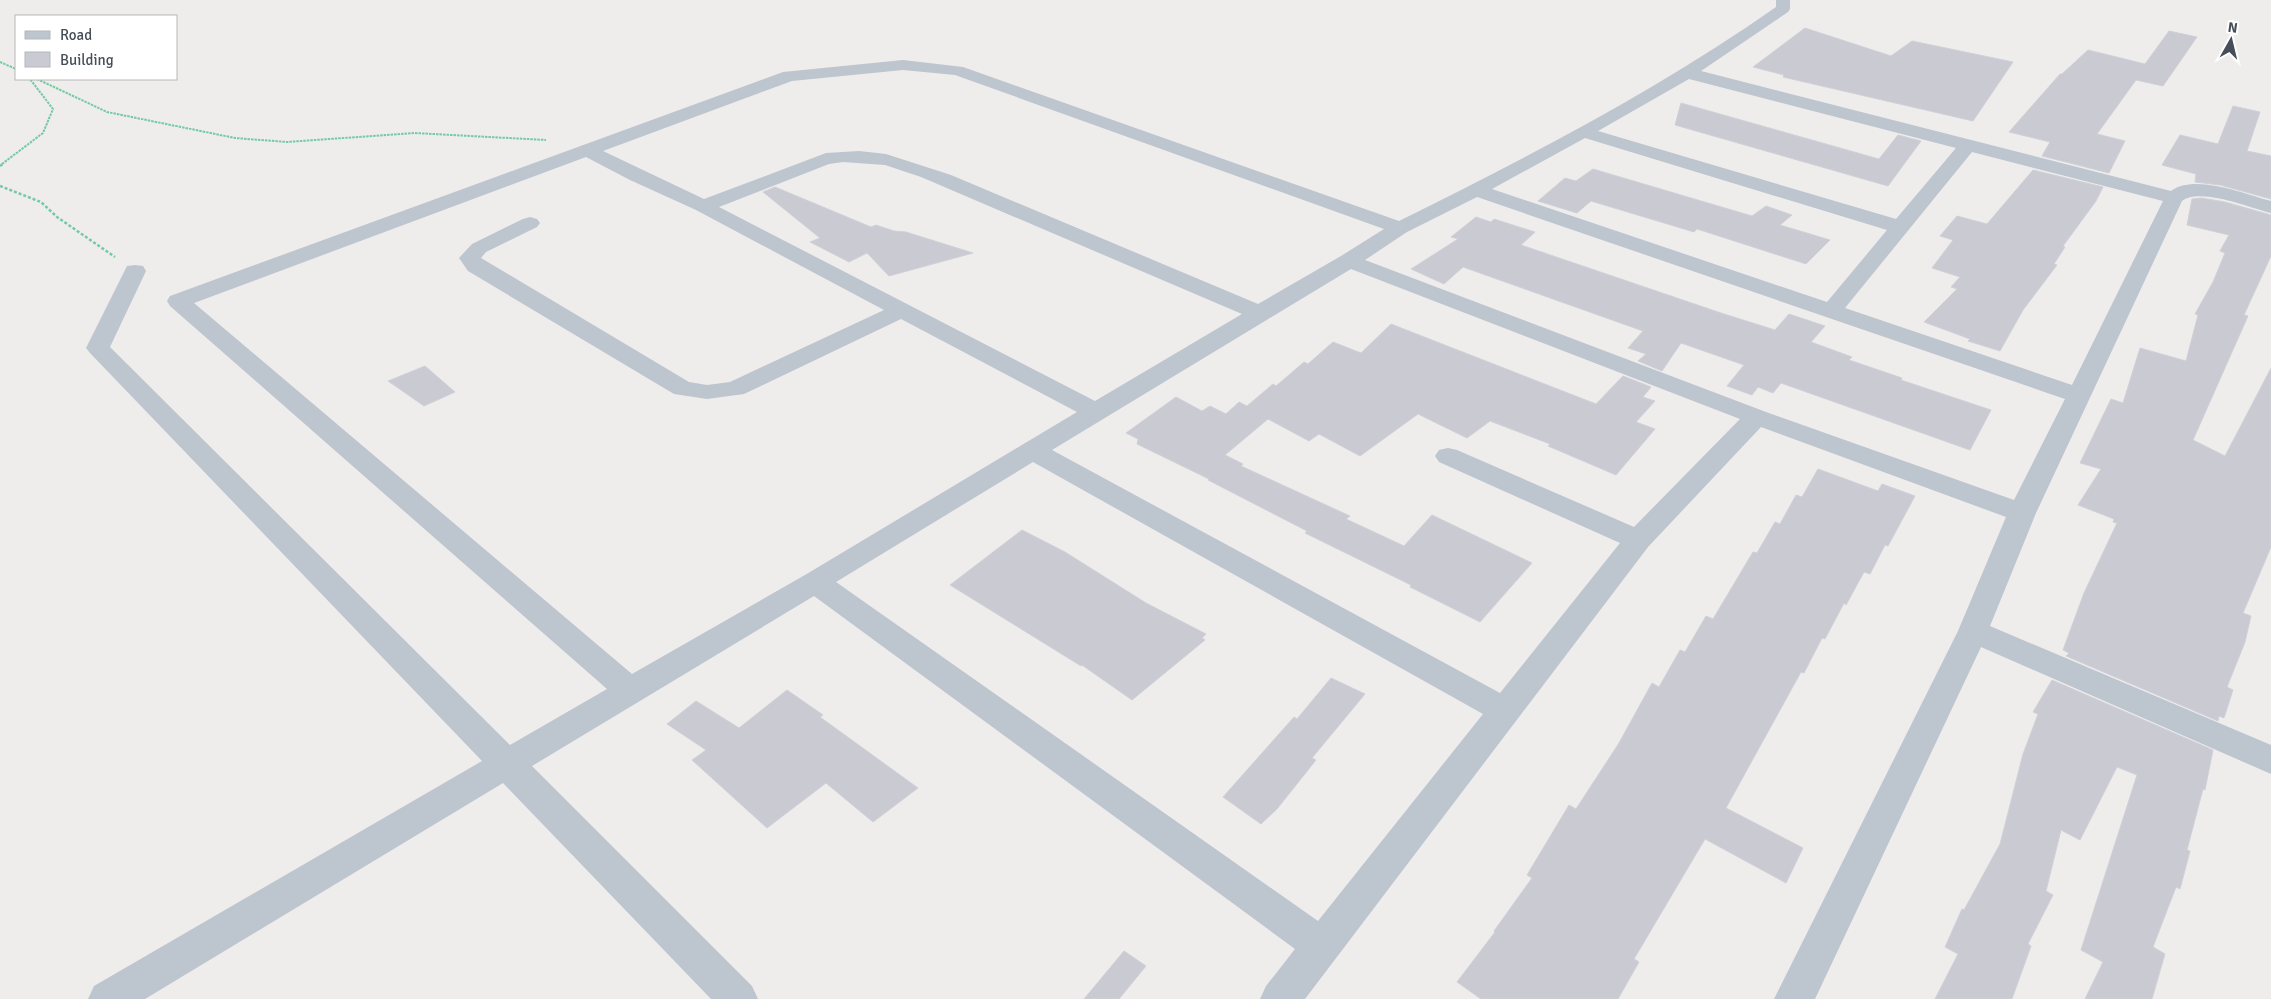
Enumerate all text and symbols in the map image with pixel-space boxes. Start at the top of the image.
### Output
legend [15,15,178,80]
north arrow [2206,15,2256,65]
text: N [2227,19,2239,37]
text: Road [60,26,92,44]
text: Building [60,51,114,69]

